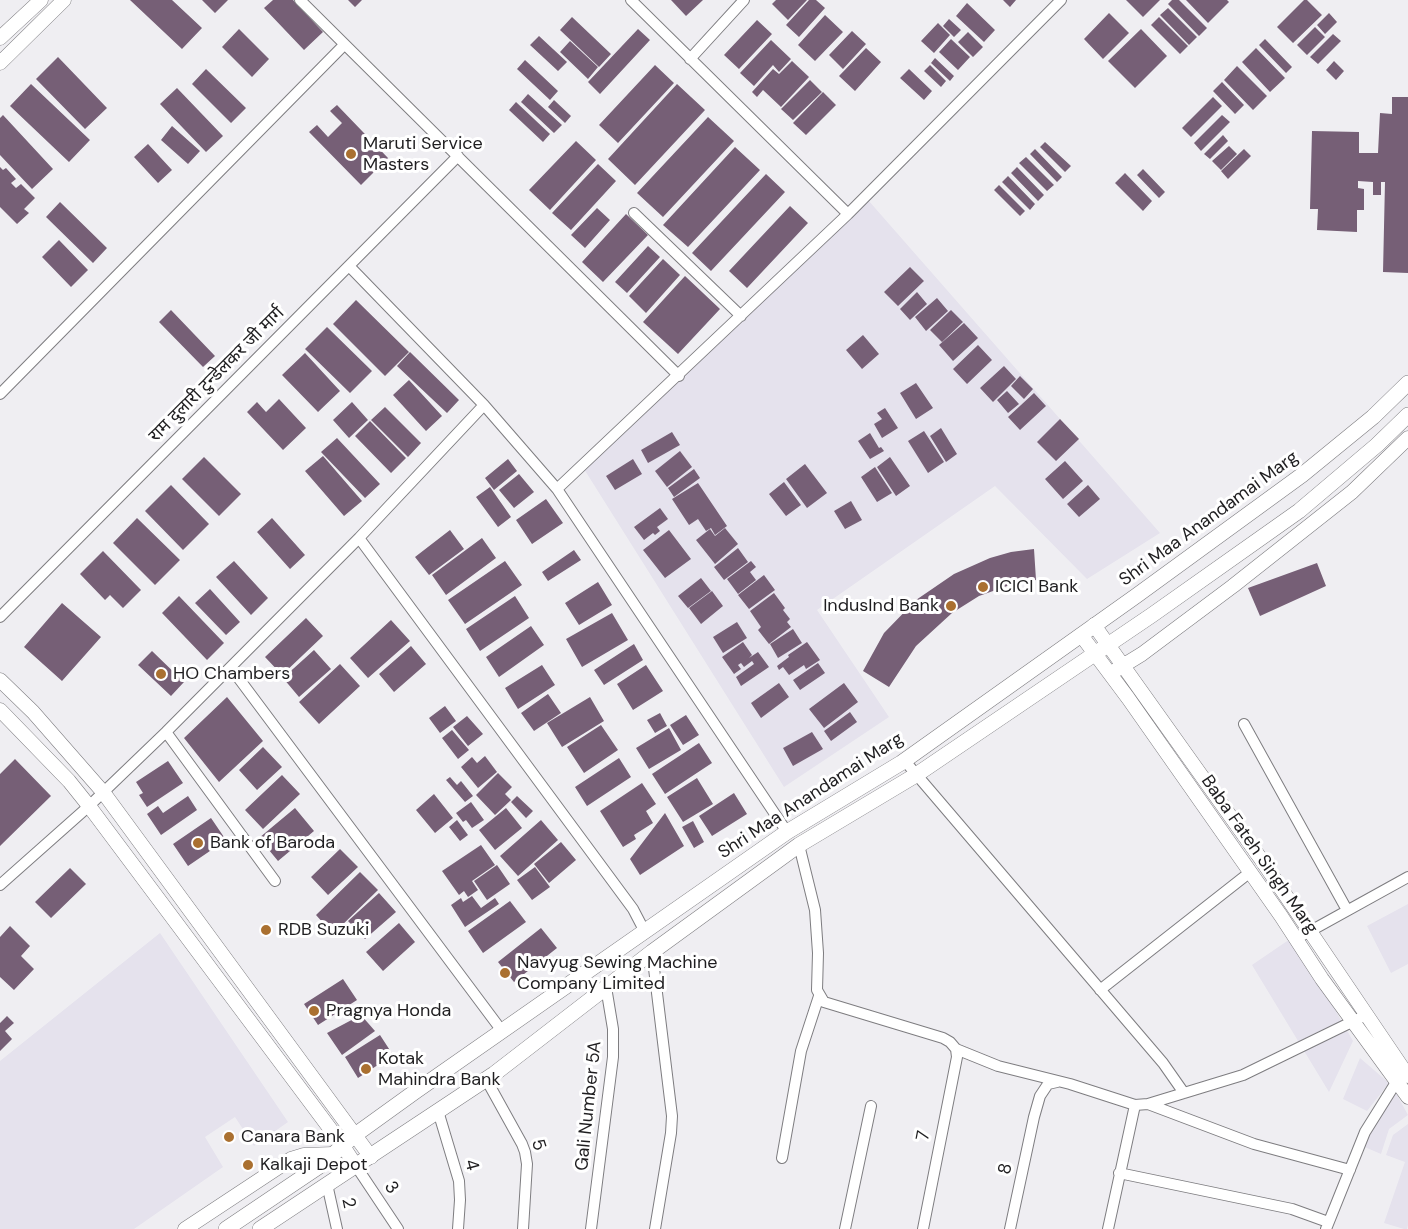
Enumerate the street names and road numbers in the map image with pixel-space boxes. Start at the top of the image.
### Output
street label: राम दुलारी टुन्डेलकर जी मार्ग [145,303,289,447]
street label: Shri Maa Anandamai Marg [1115,447,1303,591]
street label: Shri Maa Anandamai Marg [715,728,907,864]
street label: Baba Fateh Singh Marg [1196,771,1322,939]
street label: Gali Number 5A [571,1040,607,1172]
street label: 7 [912,1129,936,1143]
street label: 5 [526,1136,550,1154]
street label: 4 [459,1157,483,1173]
street label: 8 [994,1161,1018,1177]
street label: 3 [379,1177,403,1199]
street label: 2 [336,1196,360,1210]

